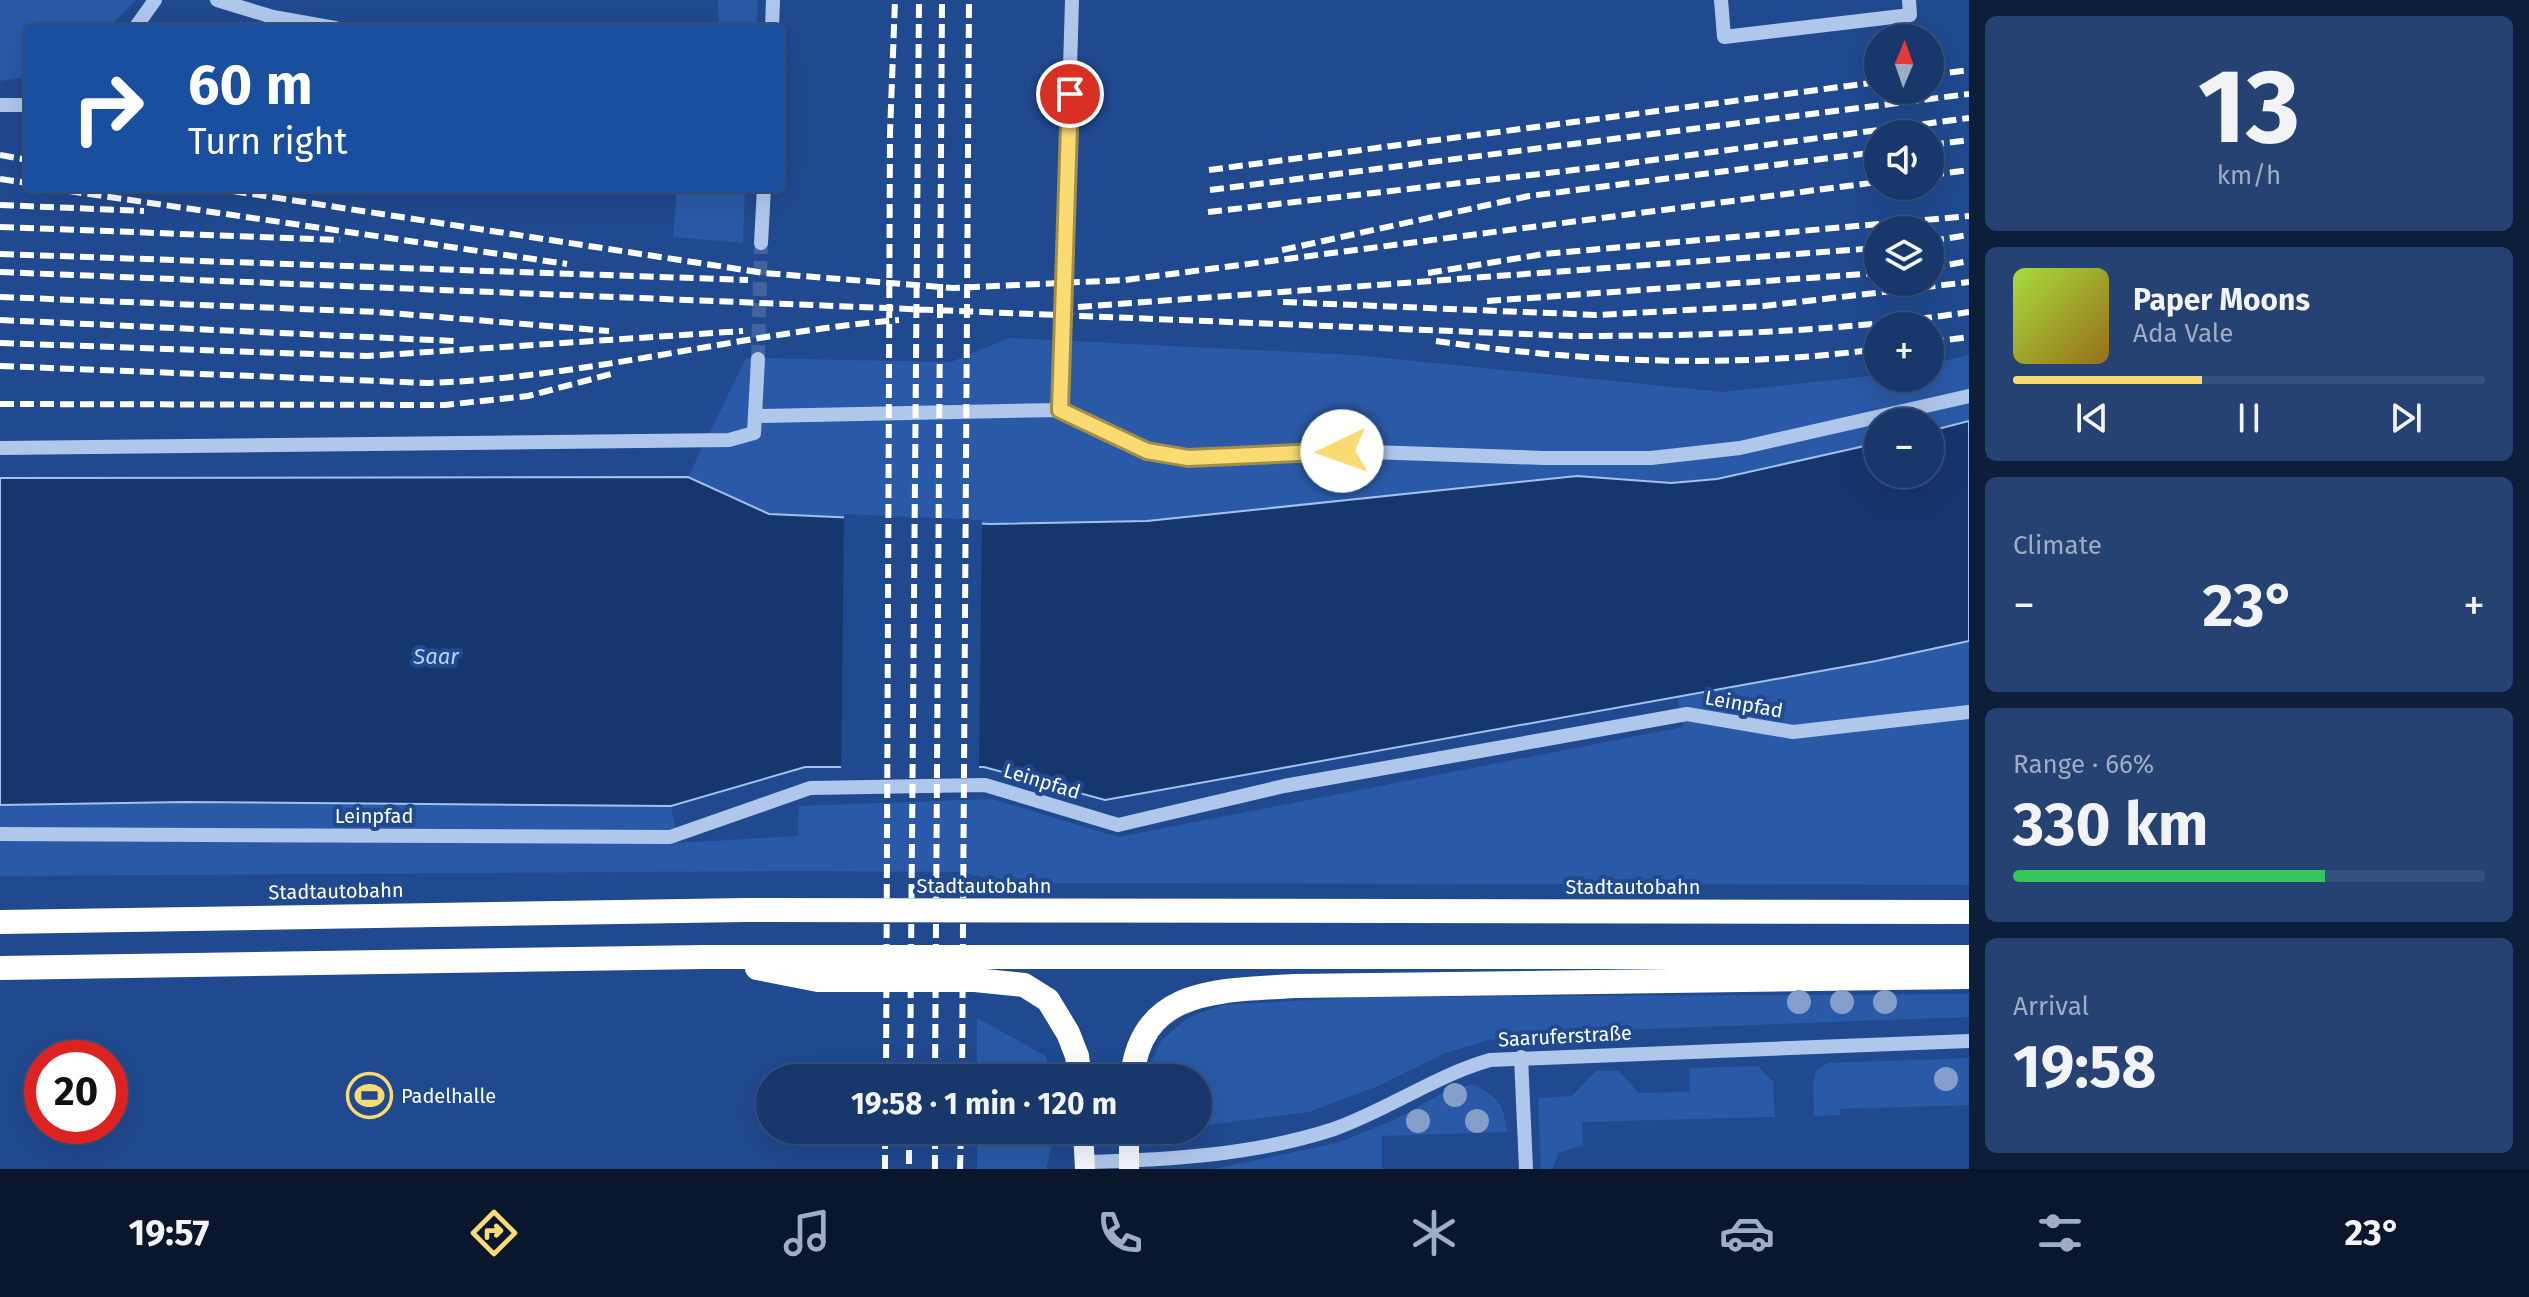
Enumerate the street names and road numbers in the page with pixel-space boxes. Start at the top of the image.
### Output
street label: Leinpfad [1703,685,1785,723]
street label: Leinpfad [1001,758,1083,804]
street label: Leinpfad [335,804,413,828]
street label: Stadtautobahn [916,874,1052,898]
street label: Stadtautobahn [1565,875,1701,899]
street label: Stadtautobahn [268,878,404,904]
street label: Saaruferstraße [1497,1021,1633,1051]

